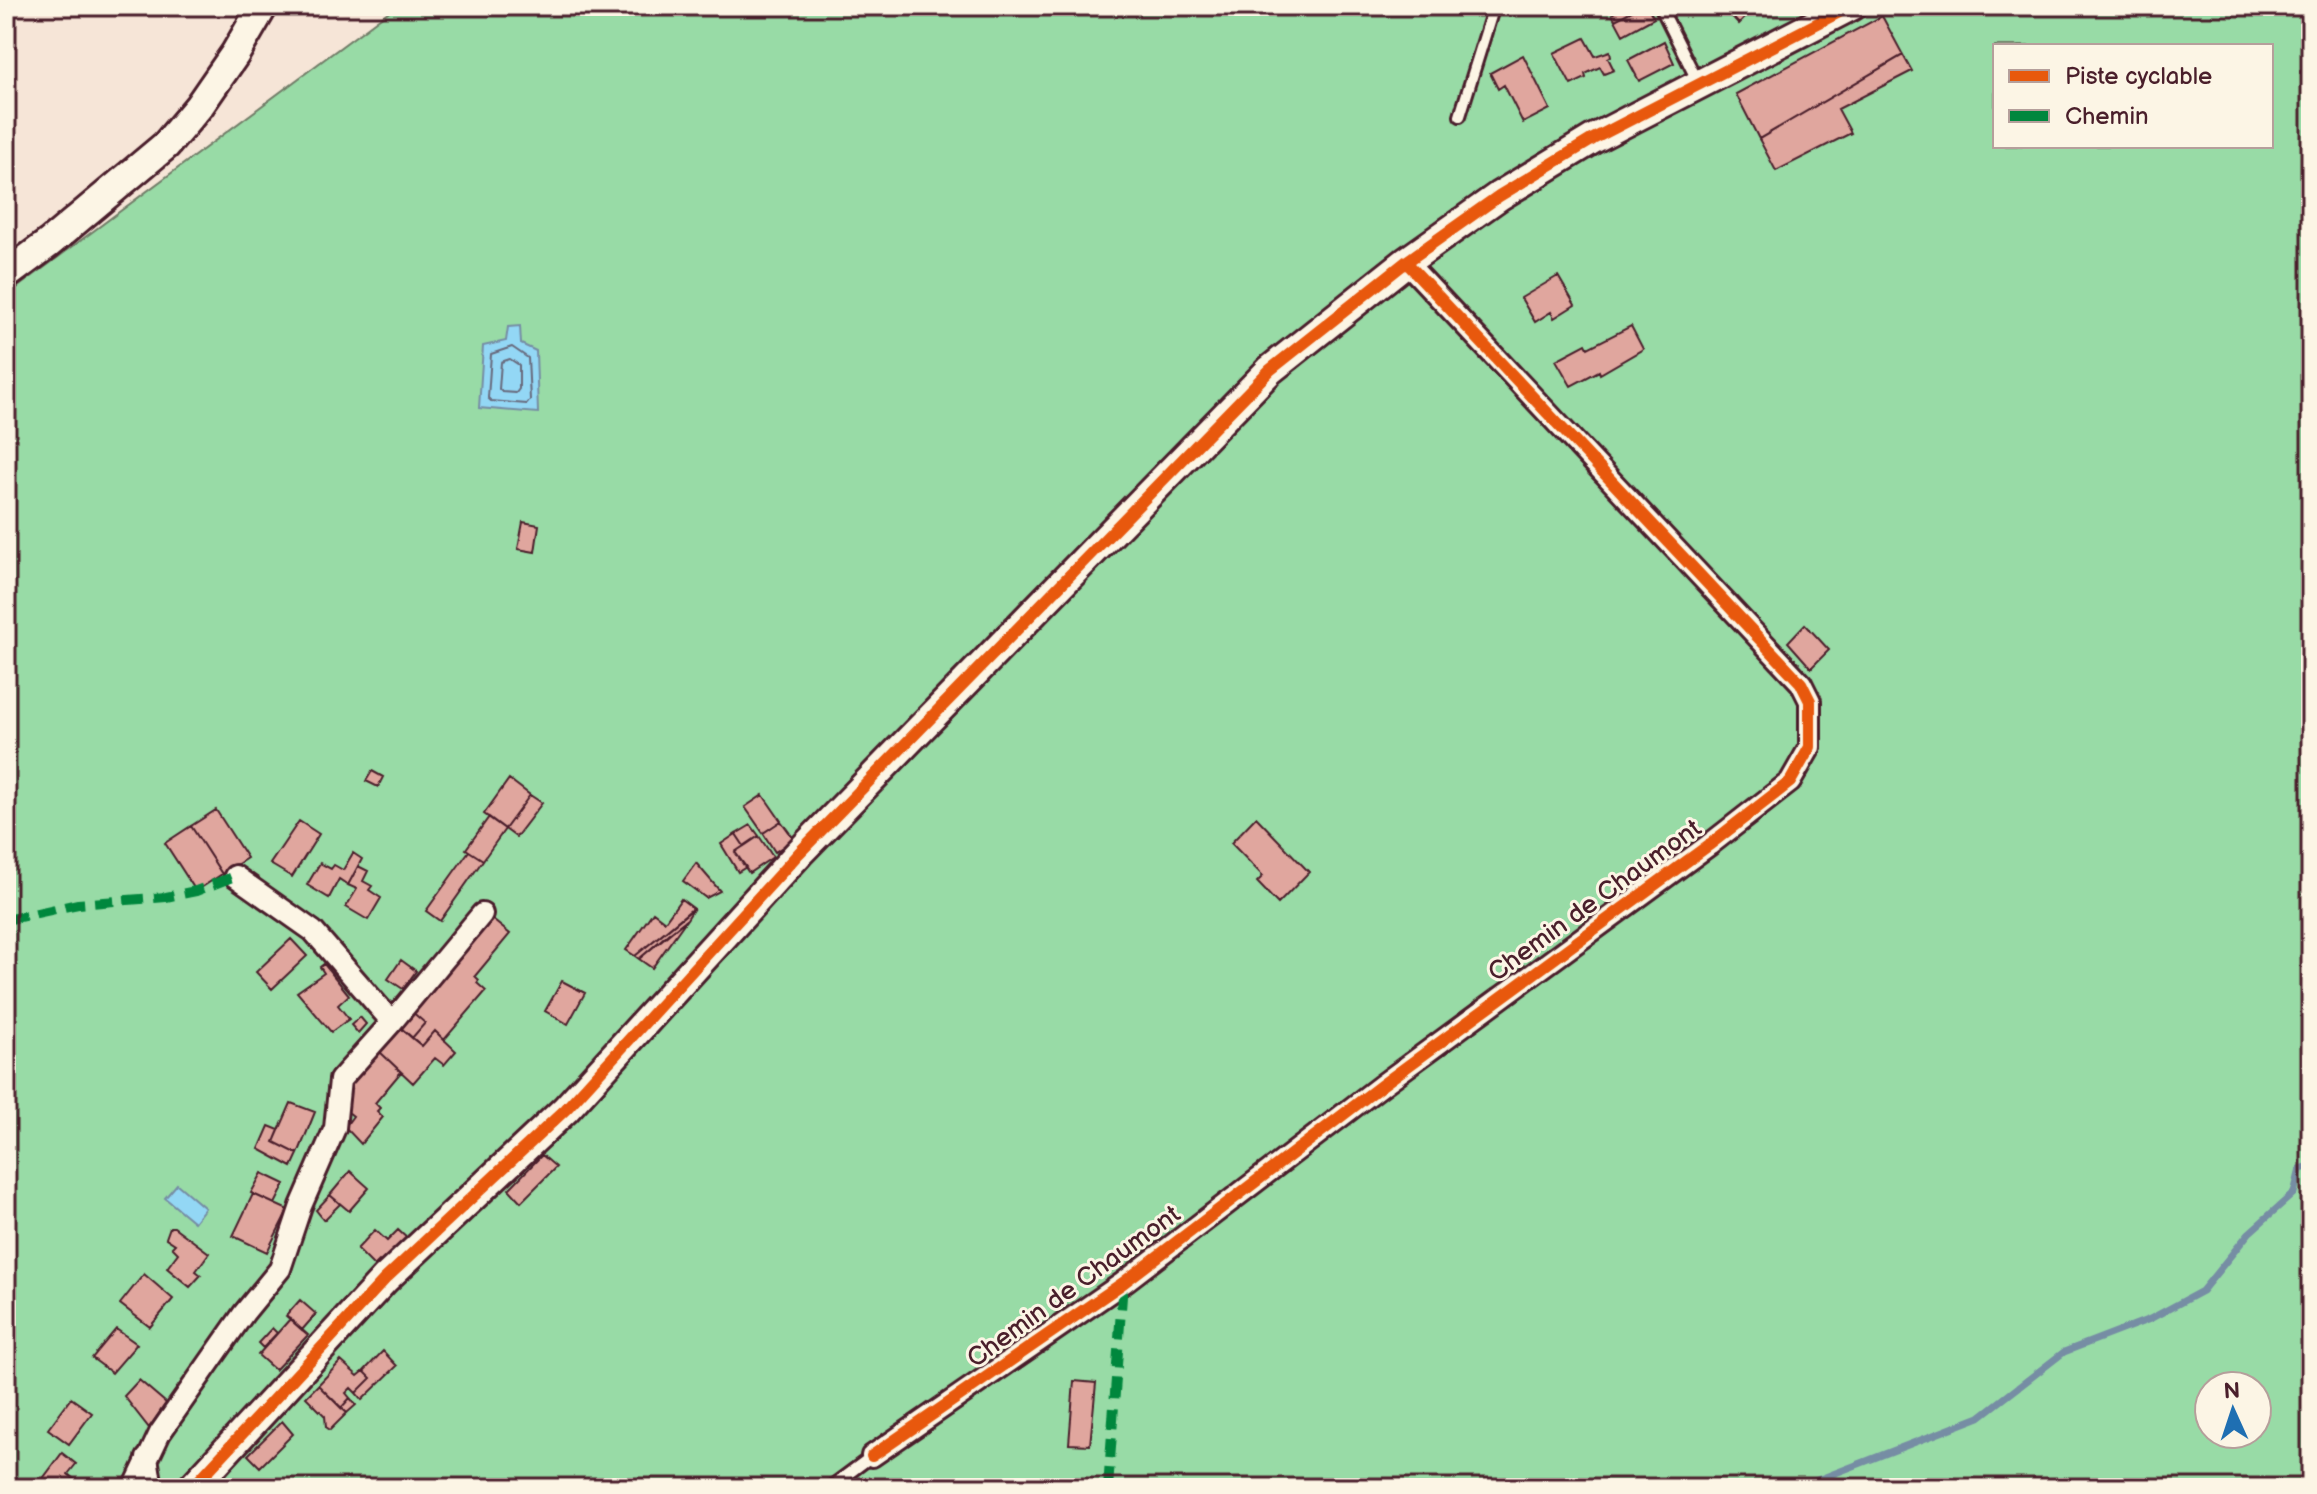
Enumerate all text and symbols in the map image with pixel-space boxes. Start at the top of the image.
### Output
legend [1993,44,2273,148]
text: Piste cyclable [2065,62,2212,91]
text: Chemin [2065,102,2149,131]
street label: Chemin de Chaumont [1482,813,1708,989]
street label: Chemin de Chaumont [961,1199,1187,1375]
north arrow [2193,1370,2273,1450]
text: N [2223,1378,2241,1405]

